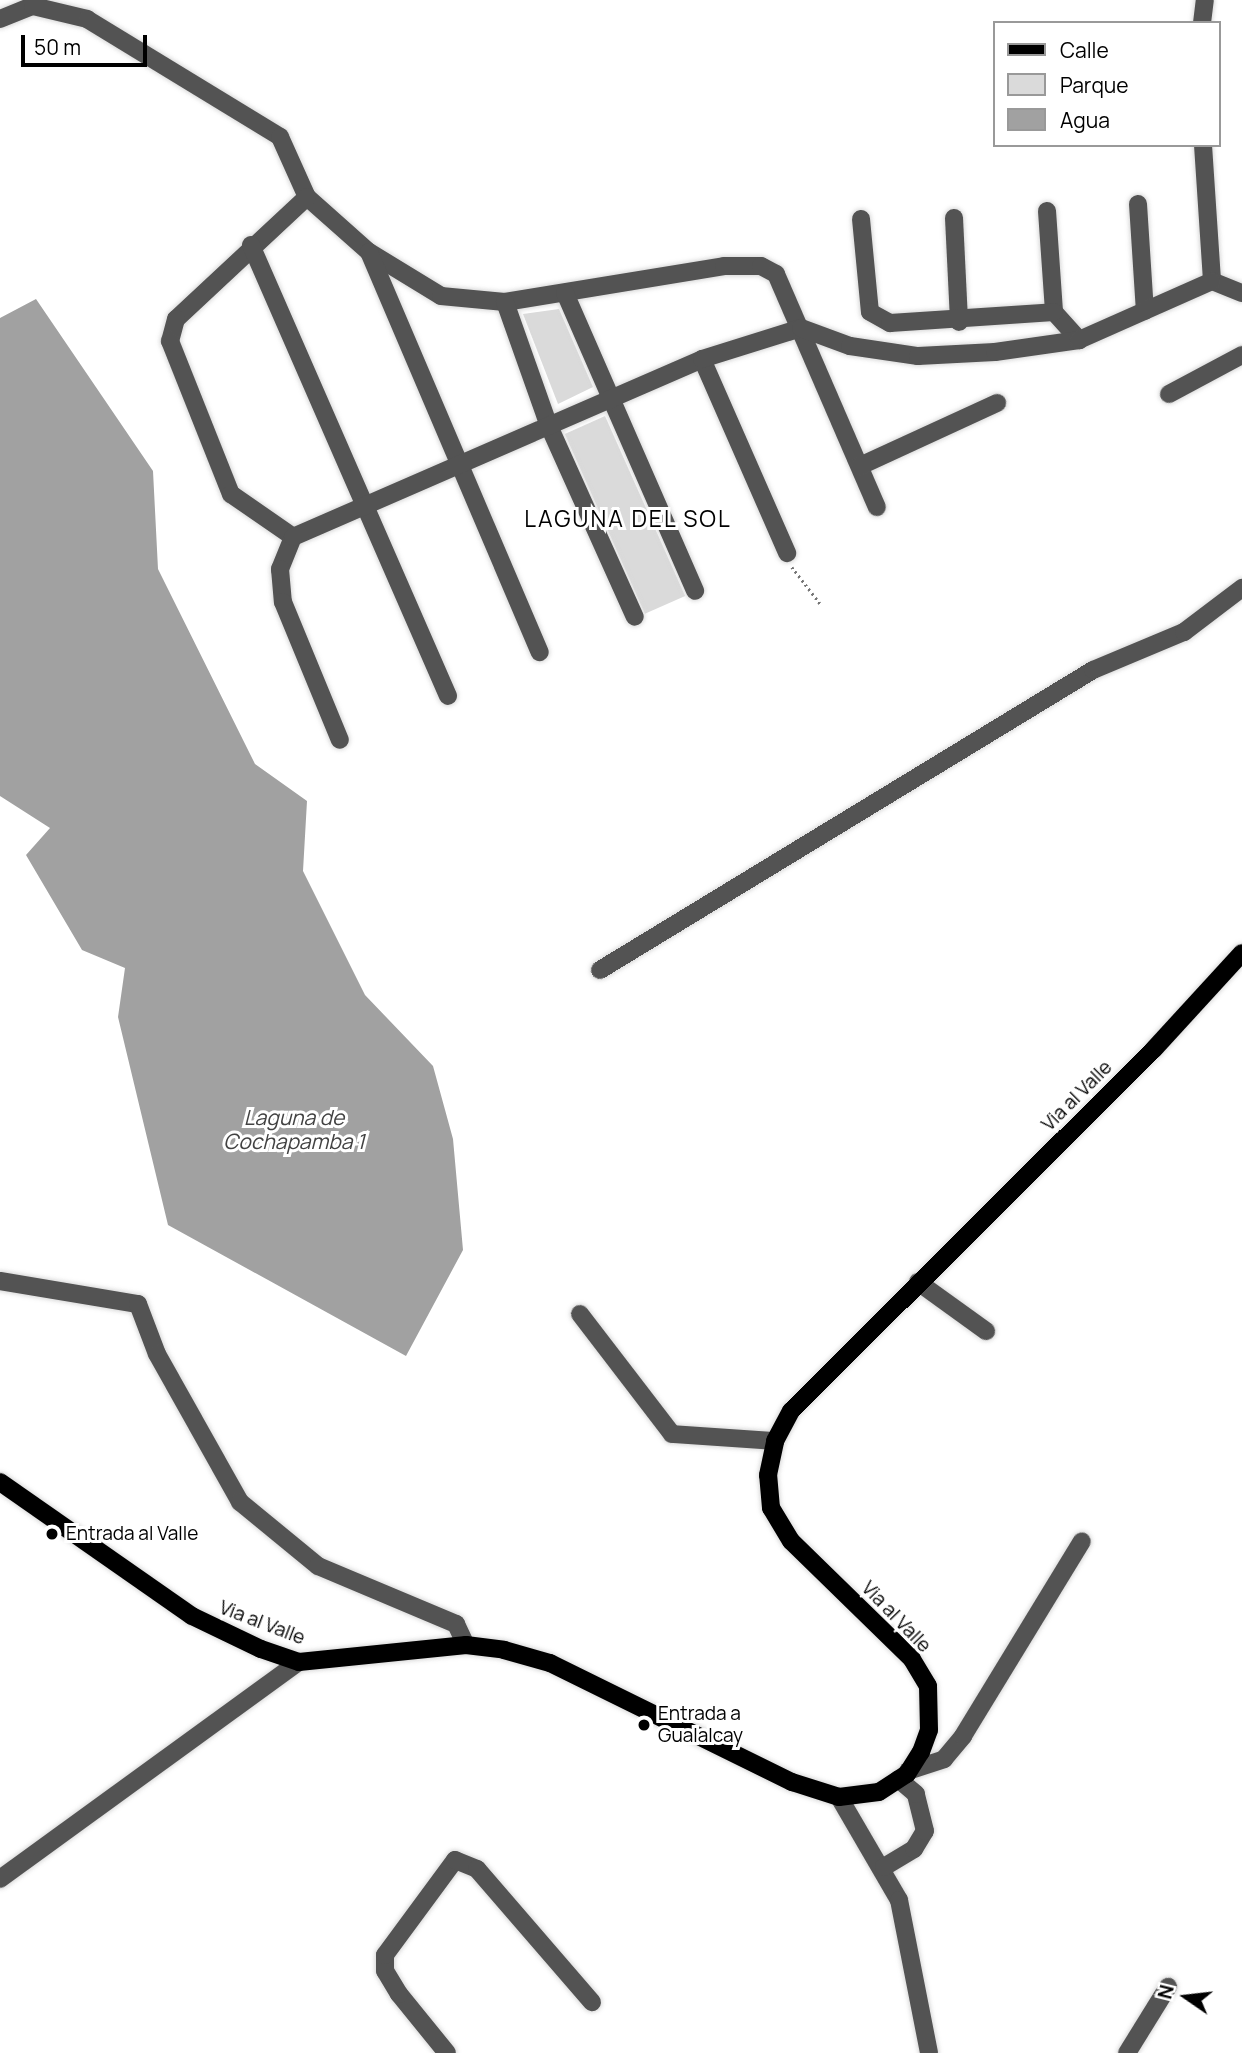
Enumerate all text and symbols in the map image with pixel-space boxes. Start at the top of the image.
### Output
scale bar [24,21,150,65]
legend [993,21,1221,147]
text: 50 m [34,33,81,61]
text: Calle [1060,36,1109,64]
text: Parque [1060,71,1129,99]
text: Agua [1060,106,1110,134]
district label: LAGUNA DEL SOL [525,504,731,532]
street label: Via al Valle [1037,1056,1117,1136]
water label: Laguna de Cochapamba 1 [223,1104,365,1154]
place label: Entrada al Valle [66,1523,198,1545]
marker: Entrada al Valle [44,1526,60,1542]
street label: Via al Valle [857,1577,935,1657]
street label: Via al Valle [216,1596,308,1650]
place label: Entrada a Gualalcay [658,1703,743,1747]
marker: Entrada a Gualalcay [636,1717,652,1733]
north arrow [1151,1962,1221,2032]
text: N [1151,1982,1180,2002]

